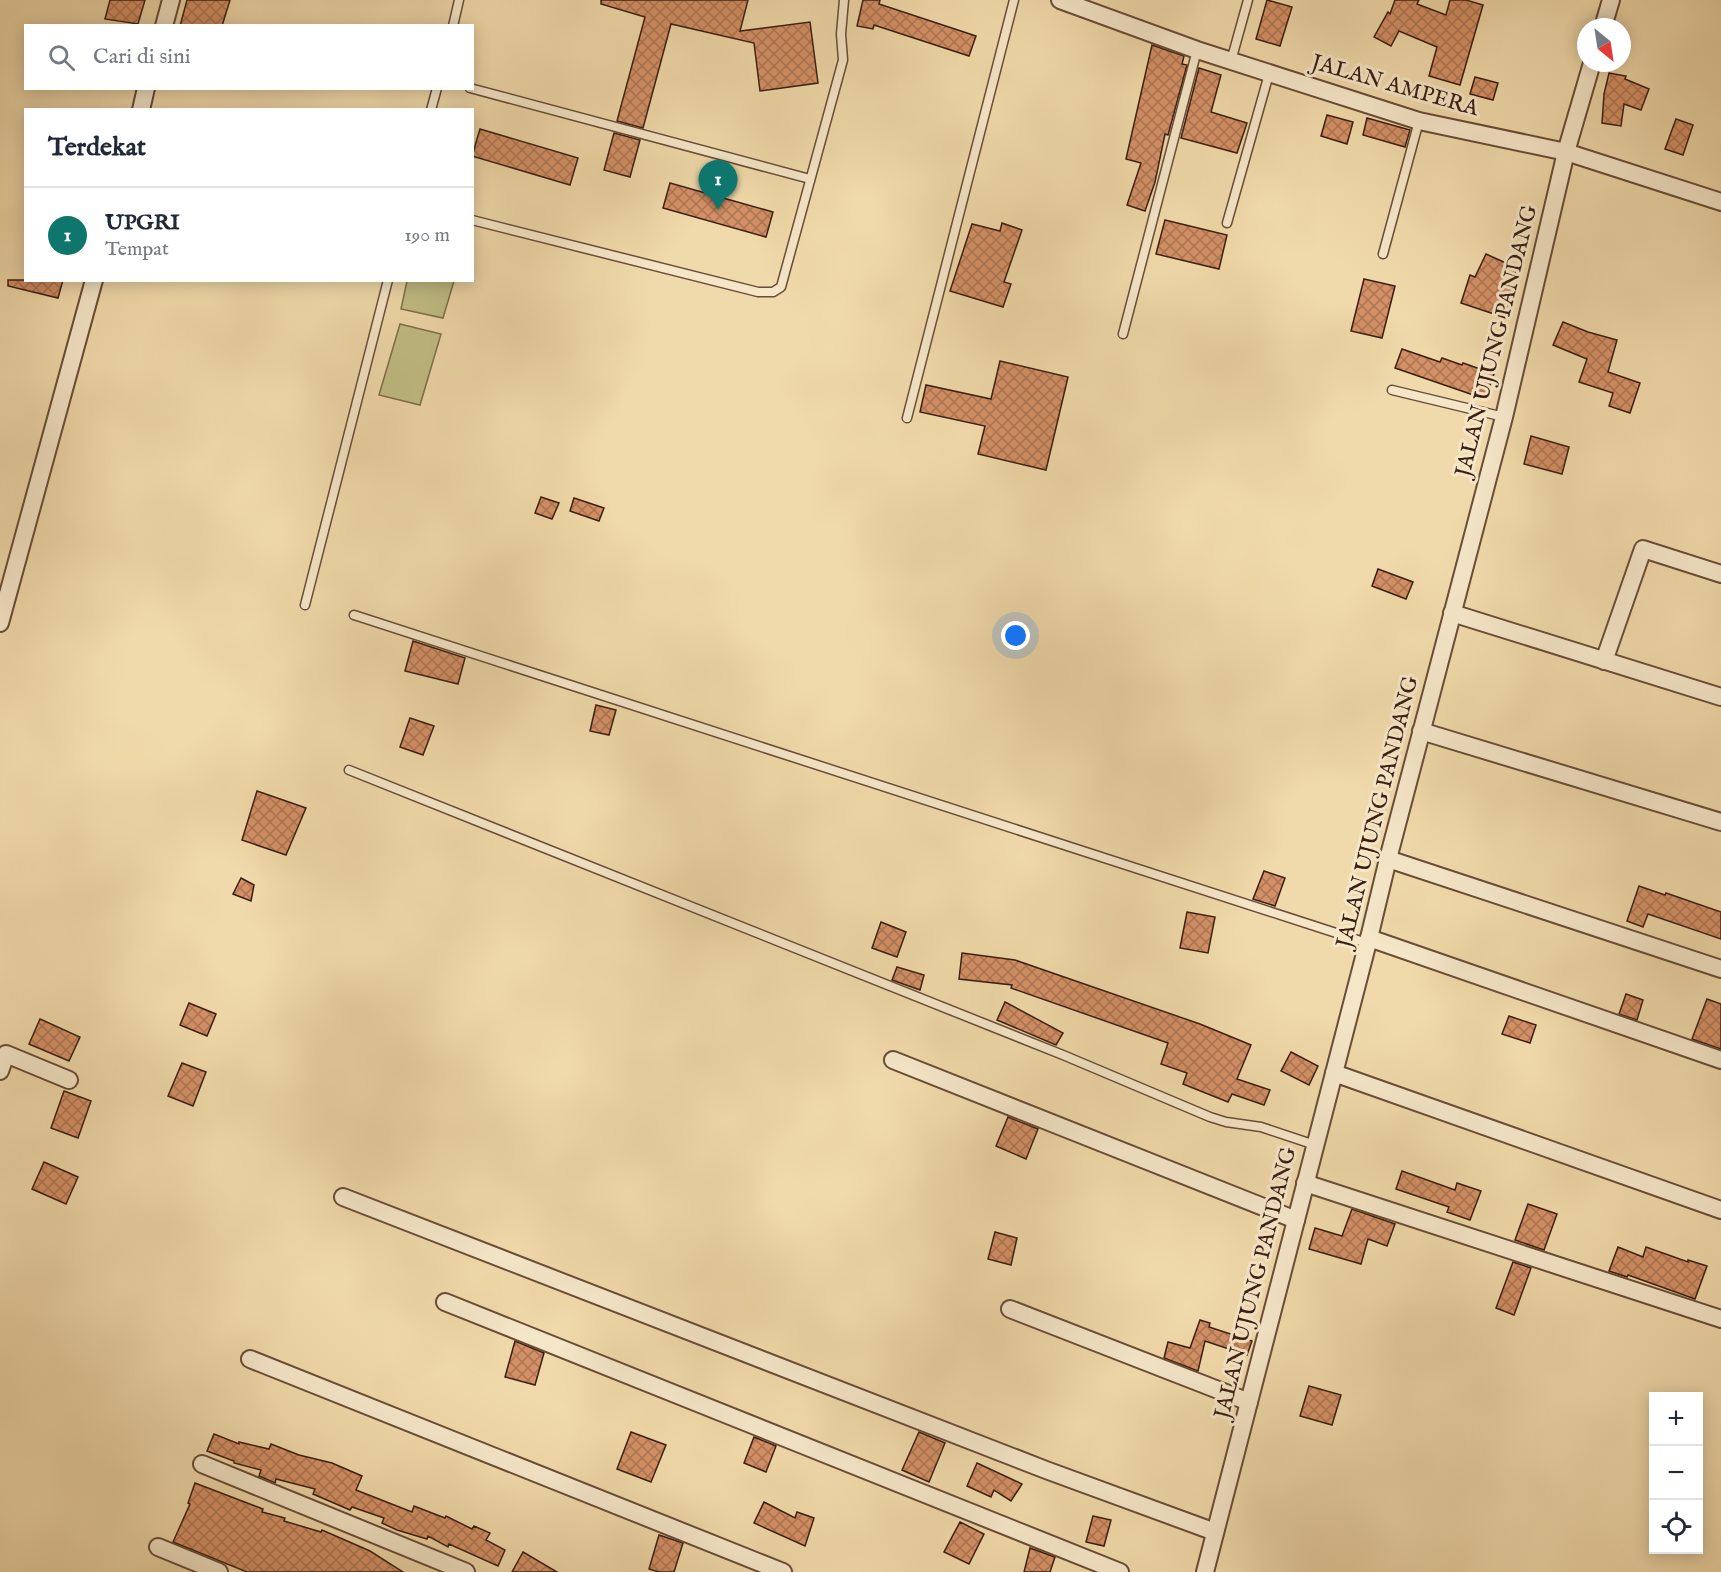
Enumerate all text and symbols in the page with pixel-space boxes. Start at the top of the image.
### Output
north arrow [1577,18,1631,72]
search box [24,24,474,90]
icon: search [45,41,78,74]
text: Cari di sini [93,43,191,71]
street label: JALAN AMPERA [1305,48,1483,124]
text: Terdekat [48,131,146,164]
pin: 1 [698,160,738,210]
street label: JALAN UJUNG PANDANG [1449,202,1544,483]
text: UPGRI [105,209,180,237]
text: 1 [64,223,71,248]
text: 190 m [404,223,450,248]
text: Tempat [105,237,169,262]
your location [1001,621,1030,650]
street label: JALAN UJUNG PANDANG [1330,673,1425,954]
street label: JALAN UJUNG PANDANG [1208,1144,1303,1425]
map controls [1649,1392,1703,1554]
button: + [1649,1392,1703,1446]
button: − [1649,1446,1703,1500]
button: locate [1649,1500,1703,1554]

